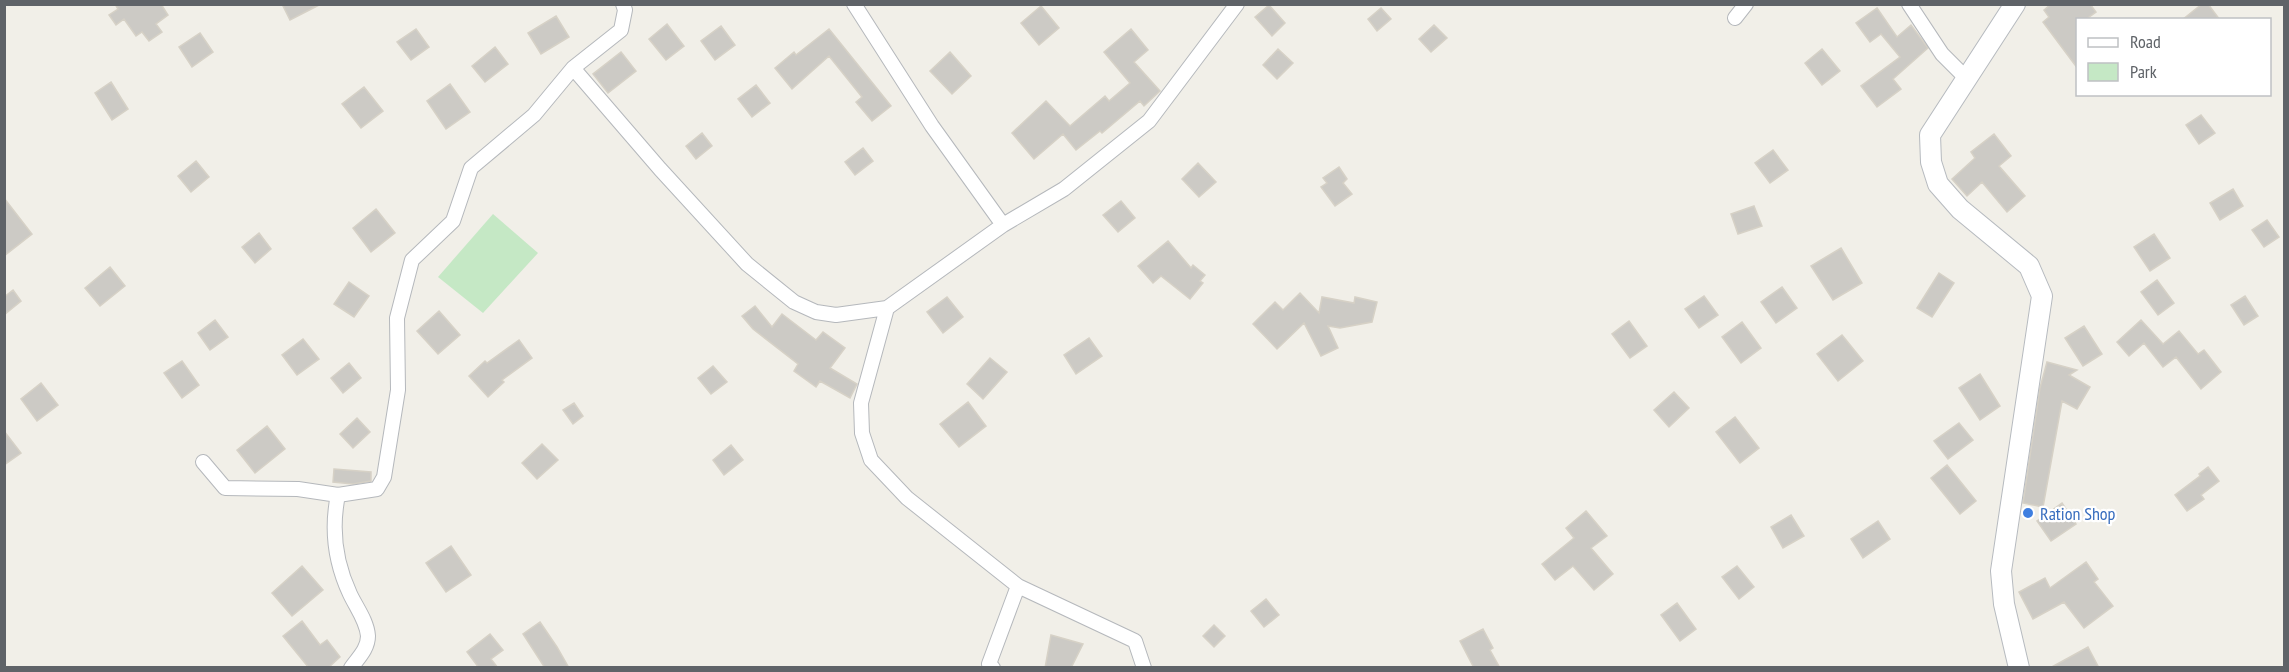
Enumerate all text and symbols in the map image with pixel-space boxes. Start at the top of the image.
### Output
legend [2076,18,2271,96]
text: Road [2130,30,2161,53]
text: Park [2130,60,2157,83]
place label: Ration Shop [2040,502,2116,525]
marker: Ration Shop [2021,506,2035,520]

